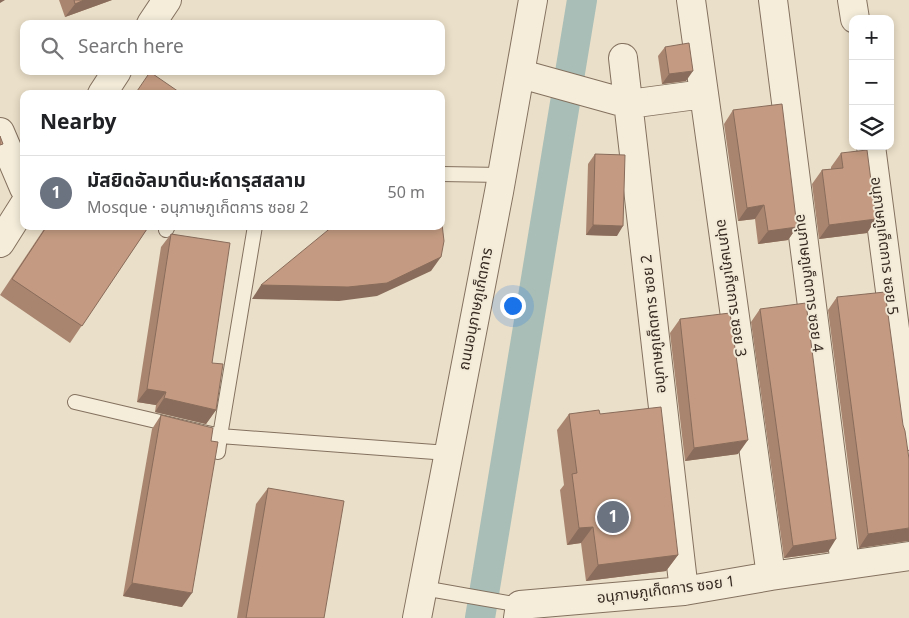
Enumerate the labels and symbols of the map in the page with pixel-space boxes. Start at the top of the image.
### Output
street label: อนุภาษภูเก็ตการ ซอย 5 [864,176,904,316]
street label: อนุภาษภูเก็ตการ ซอย 4 [789,213,829,354]
street label: อนุภาษภูเก็ตการ ซอย 3 [710,217,752,359]
street label: ถนนอนุภาษภูเก็ตการ [453,246,499,372]
street label: อนุภาษภูเก็ตการ ซอย 2 [635,254,673,394]
your location [500,293,526,319]
pin: 1 [597,498,629,536]
street label: อนุภาษภูเก็ตการ ซอย 1 [596,570,736,610]

